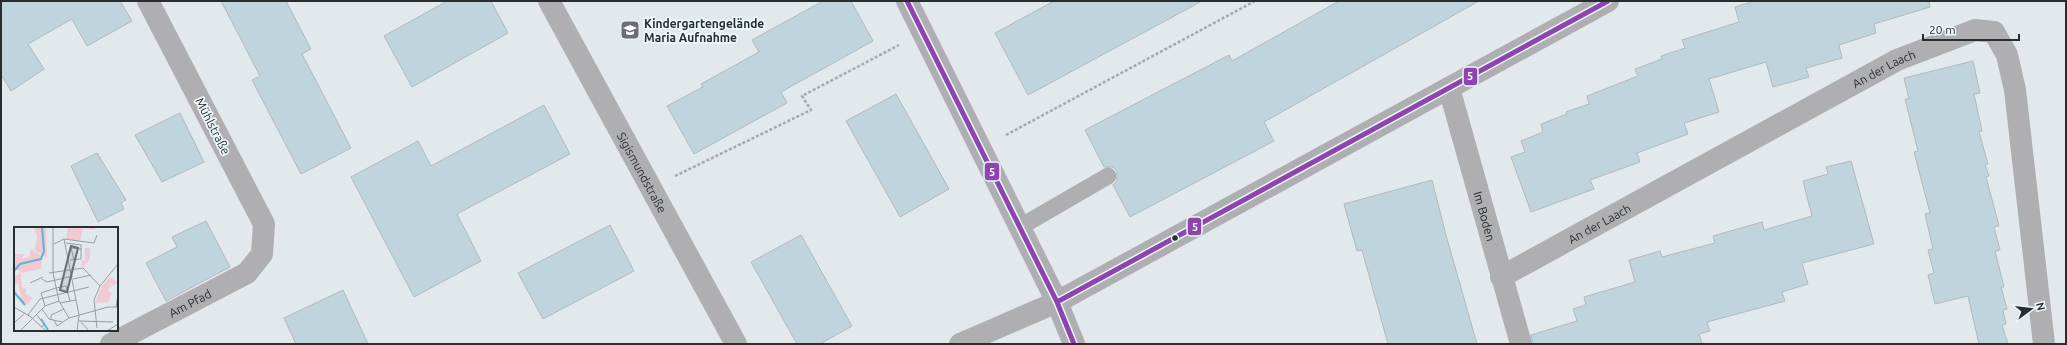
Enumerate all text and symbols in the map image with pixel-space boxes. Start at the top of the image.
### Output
scale bar [1923,16,2019,42]
place label: Kindergartengelände Maria Aufnahme [644,17,764,44]
school or university icon: Kindergartengelände Maria Aufnahme [619,19,641,41]
text: 20 m [1929,23,1956,36]
street label: An der Laach [1850,47,1917,90]
line badge: 5 [1463,67,1478,86]
text: 5 [1467,70,1473,82]
street label: Mühlstraße [193,96,233,156]
street label: Sigismundstraße [615,130,670,215]
line badge: 5 [984,162,1000,181]
text: 5 [989,166,995,178]
street label: Im Boden [1472,190,1498,243]
street label: An der Laach [1566,201,1633,246]
line badge: 5 [1187,217,1202,236]
text: 5 [1192,221,1198,233]
inset map [14,227,118,331]
unlabelled marker [1170,233,1180,243]
street label: Am Pfad [167,286,213,319]
north arrow [2011,289,2051,329]
text: N [2034,301,2048,312]

